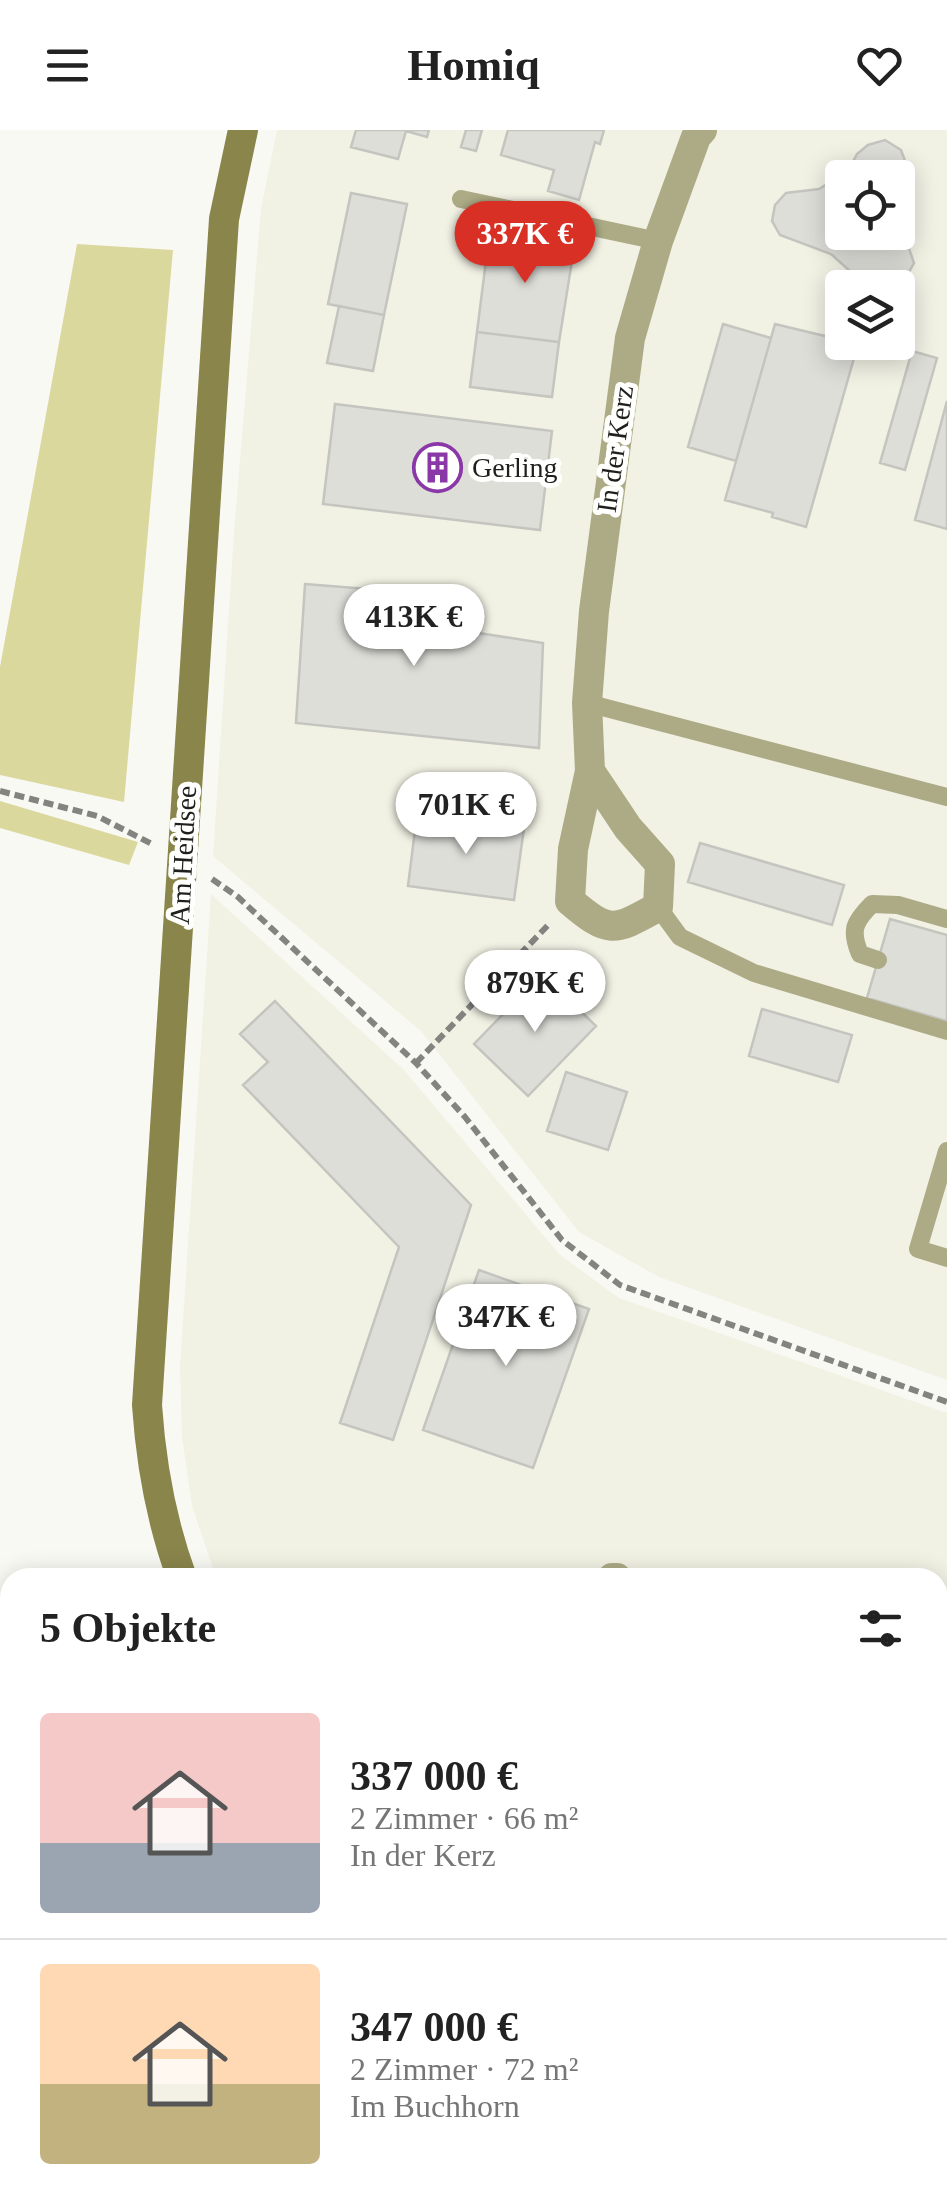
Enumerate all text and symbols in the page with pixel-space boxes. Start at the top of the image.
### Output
icon: menu [40,38,95,93]
icon: heart [852,38,907,93]
text: Homiq [407,40,540,90]
map controls [825,160,915,360]
button: locate [825,160,915,250]
pin: 337K € [444,201,606,286]
text: 337K € [477,215,573,251]
button: layers [825,270,915,360]
street label: In der Kerz [591,384,639,514]
building icon: Gerling [411,441,463,493]
place label: Gerling [472,452,558,483]
pin: 413K € [333,584,495,669]
text: 413K € [366,598,462,634]
pin: 701K € [385,772,547,857]
street label: Am Heidsee [164,785,202,925]
text: 701K € [418,786,514,822]
pin: 879K € [454,950,616,1035]
text: 879K € [487,964,583,1000]
pin: 347K € [425,1284,587,1369]
text: 347K € [458,1298,554,1334]
icon: filters [853,1601,908,1656]
text: 5 Objekte [40,1605,216,1651]
icon: home [120,1753,240,1873]
text: 337 000 € [350,1753,518,1799]
text: 2 Zimmer · 66 m² [350,1800,578,1836]
text: In der Kerz [350,1837,496,1873]
icon: home [120,2004,240,2124]
text: 347 000 € [350,2004,518,2050]
text: 2 Zimmer · 72 m² [350,2051,578,2087]
text: Im Buchhorn [350,2088,520,2124]

